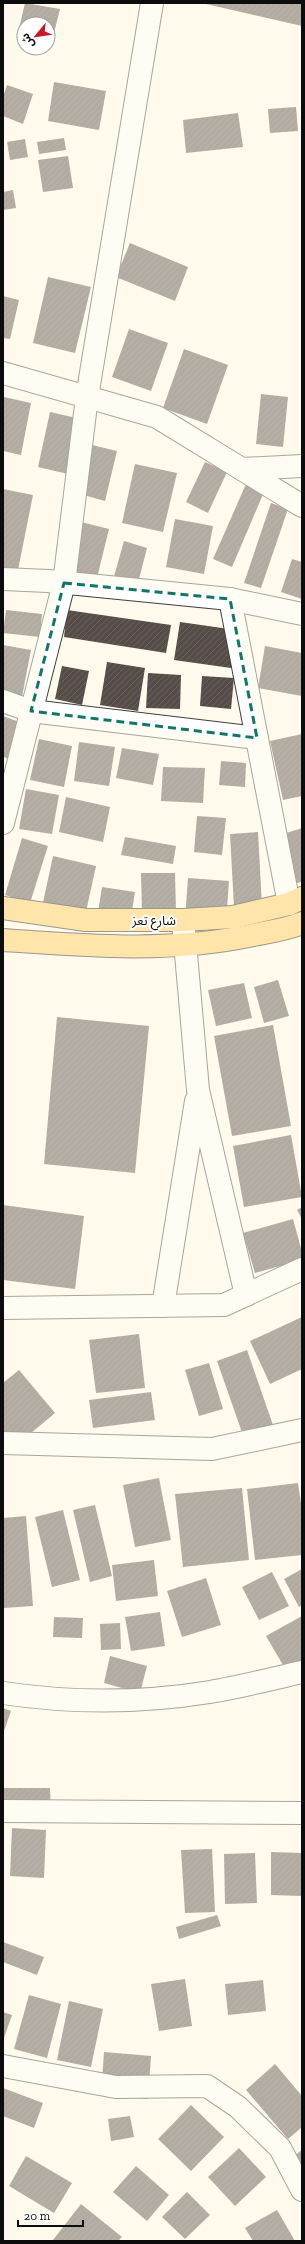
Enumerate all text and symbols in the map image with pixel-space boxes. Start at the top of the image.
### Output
north arrow [16,16,56,56]
text: ش [18,31,37,50]
street label: شارع تعز [131,913,176,931]
scale bar [18,2202,83,2228]
text: 20 m [24,2209,51,2223]

